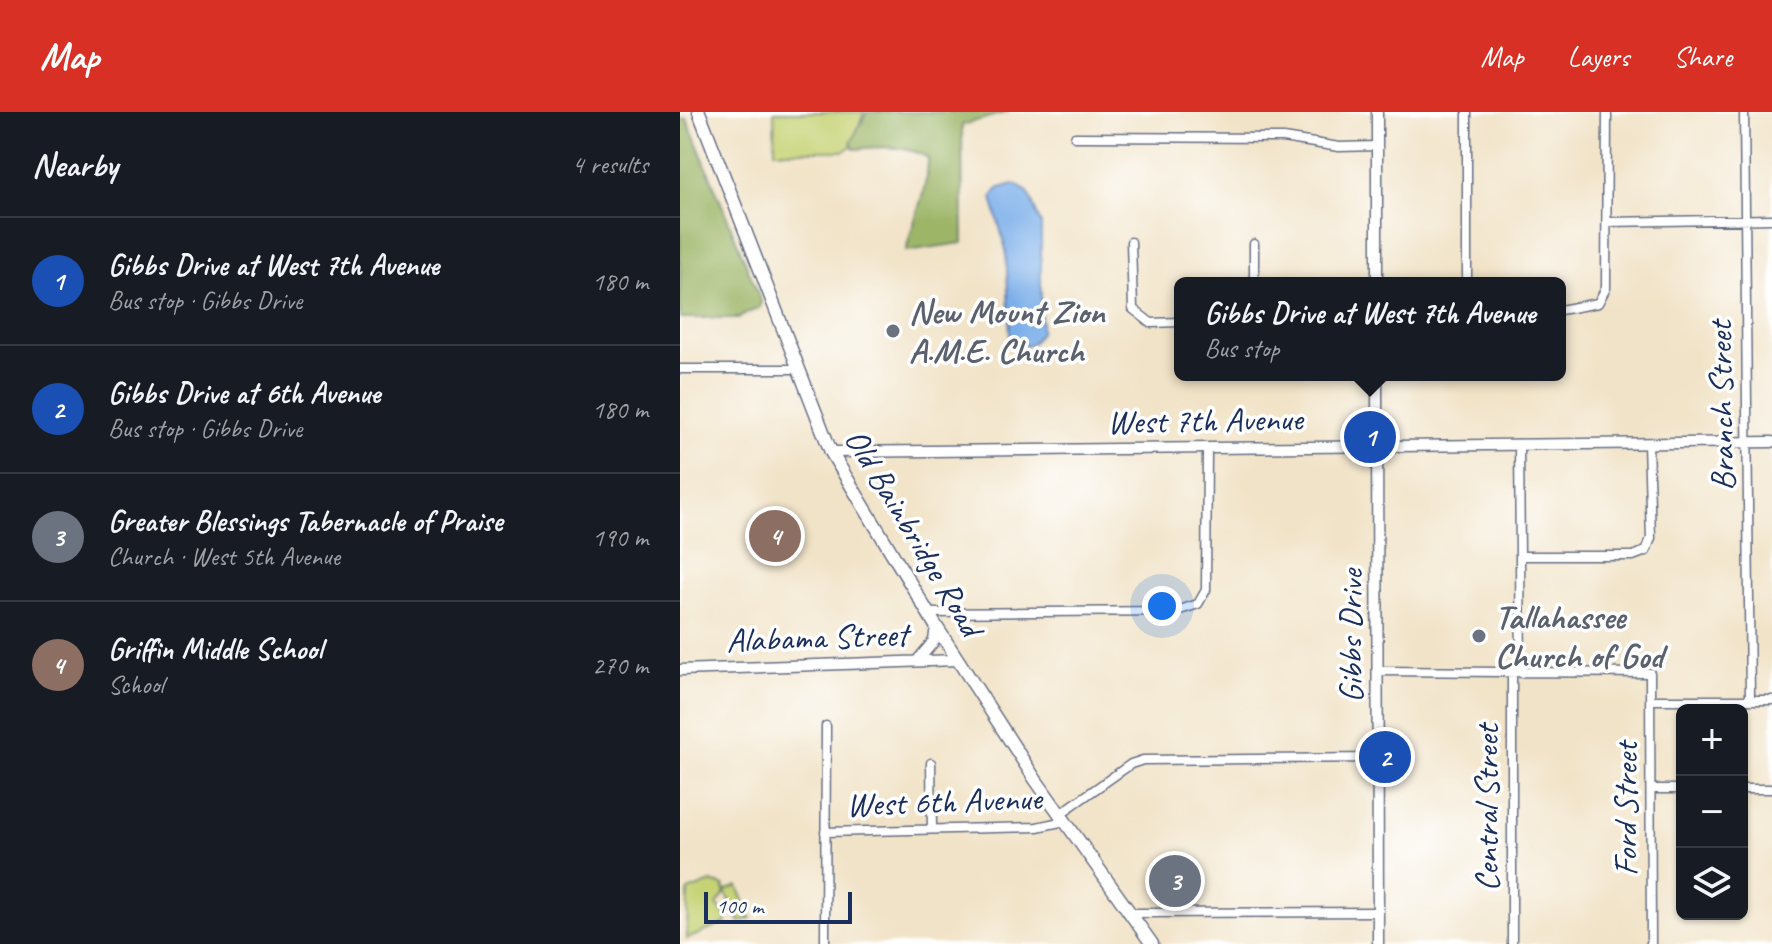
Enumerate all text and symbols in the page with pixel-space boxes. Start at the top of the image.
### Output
text: Map [40,33,99,80]
text: Map [1481,39,1524,74]
text: Layers [1568,39,1629,74]
text: Share [1673,39,1732,74]
text: Nearby [32,143,118,186]
text: 4 results [572,148,648,181]
text: Gibbs Drive at West 7th Avenue [108,246,439,284]
text: 1 [52,265,64,298]
text: 180 m [592,265,648,298]
popup [1174,277,1566,381]
text: Bus stop · Gibbs Drive [108,284,302,317]
place label: New Mount Zion A.M.E. Church [909,290,1106,372]
text: Gibbs Drive at West 7th Avenue [1204,294,1536,332]
street label: Branch Street [1698,317,1744,491]
marker: New Mount Zion A.M.E. Church [884,322,902,340]
text: Bus stop [1204,332,1279,365]
text: Gibbs Drive at 6th Avenue [108,374,380,412]
text: 2 [52,393,64,426]
text: 180 m [592,393,648,426]
street label: West 7th Avenue [1107,397,1305,443]
pin: 1 [1344,407,1396,467]
text: Bus stop · Gibbs Drive [108,412,302,445]
street label: Old Bainbridge Road [835,420,996,648]
text: Greater Blessings Tabernacle of Praise [108,502,502,540]
pin: 4 [749,506,801,566]
text: 3 [52,521,64,554]
text: 190 m [592,521,648,554]
text: Church · West 5th Avenue [108,540,340,573]
street label: Gibbs Drive [1329,567,1372,703]
your location [1142,586,1182,626]
place label: Tallahassee Church of God [1495,595,1668,677]
street label: Alabama Street [726,612,913,662]
marker: Tallahassee Church of God [1470,627,1488,645]
text: Griffin Middle School [108,630,322,668]
text: 4 [52,649,64,682]
text: 270 m [592,649,648,682]
text: School [108,668,164,701]
map controls [1676,704,1748,920]
button: + [1676,704,1748,776]
street label: Central Street [1465,721,1508,891]
pin: 2 [1359,727,1411,787]
street label: Ford Street [1604,738,1647,876]
street label: West 6th Avenue [846,776,1044,826]
button: − [1676,776,1748,848]
button: layers [1676,848,1748,920]
pin: 3 [1149,851,1201,911]
scale bar [704,888,852,924]
text: 100 m [716,892,763,920]

